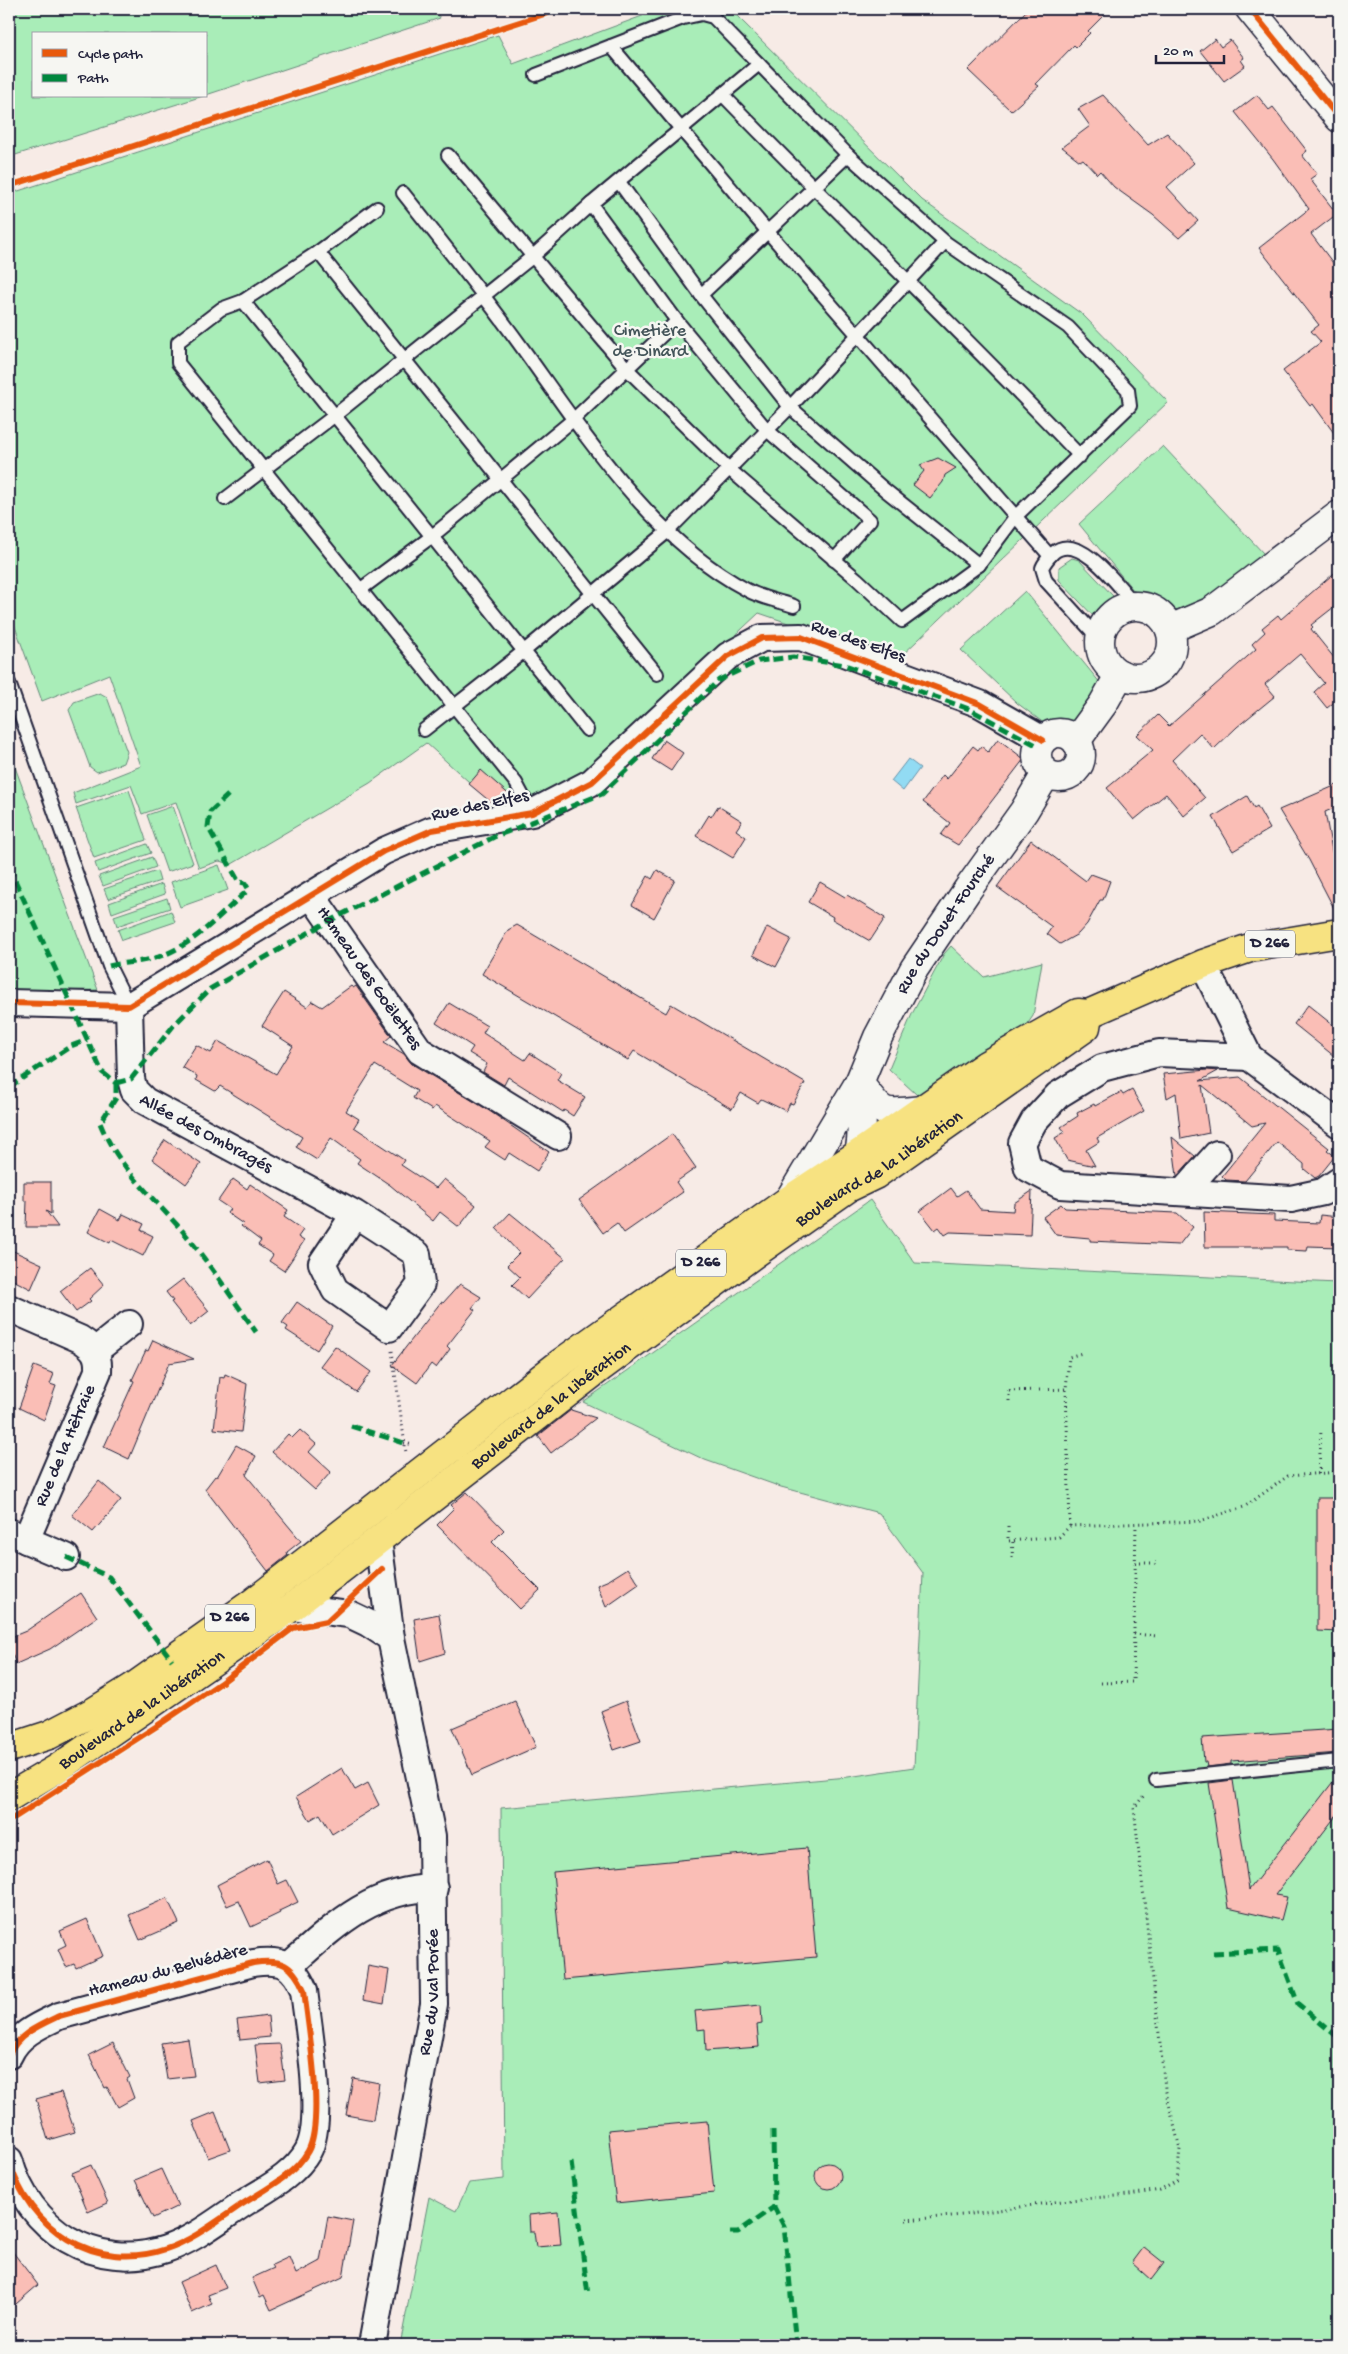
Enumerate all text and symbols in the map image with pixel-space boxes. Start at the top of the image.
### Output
legend [32,32,208,98]
scale bar [1156,32,1223,64]
text: 20 m [1163,43,1193,61]
text: Cycle path [78,46,143,64]
text: Path [77,70,109,88]
park label: Cimetière de Dinard [612,321,689,363]
street label: Rue des Elfes [808,616,909,668]
street label: Rue des Elfes [430,785,532,827]
street label: Rue du Douet Fourché [892,850,1000,998]
street label: Hameau des Goëlettes [312,902,427,1055]
road number: D 266 [1245,931,1295,958]
street label: Allée des Ombragés [136,1089,277,1179]
street label: Boulevard de la Libération [791,1106,967,1233]
road number: D 266 [676,1250,726,1276]
street label: Boulevard de la Libération [466,1337,636,1475]
street label: Rue de la Hêtraie [31,1381,101,1510]
road number: D 266 [205,1605,255,1632]
street label: Boulevard de la Libération [54,1646,229,1775]
street label: Rue du Val Porée [414,1928,445,2057]
street label: Hameau du Belvédère [86,1940,250,2002]

